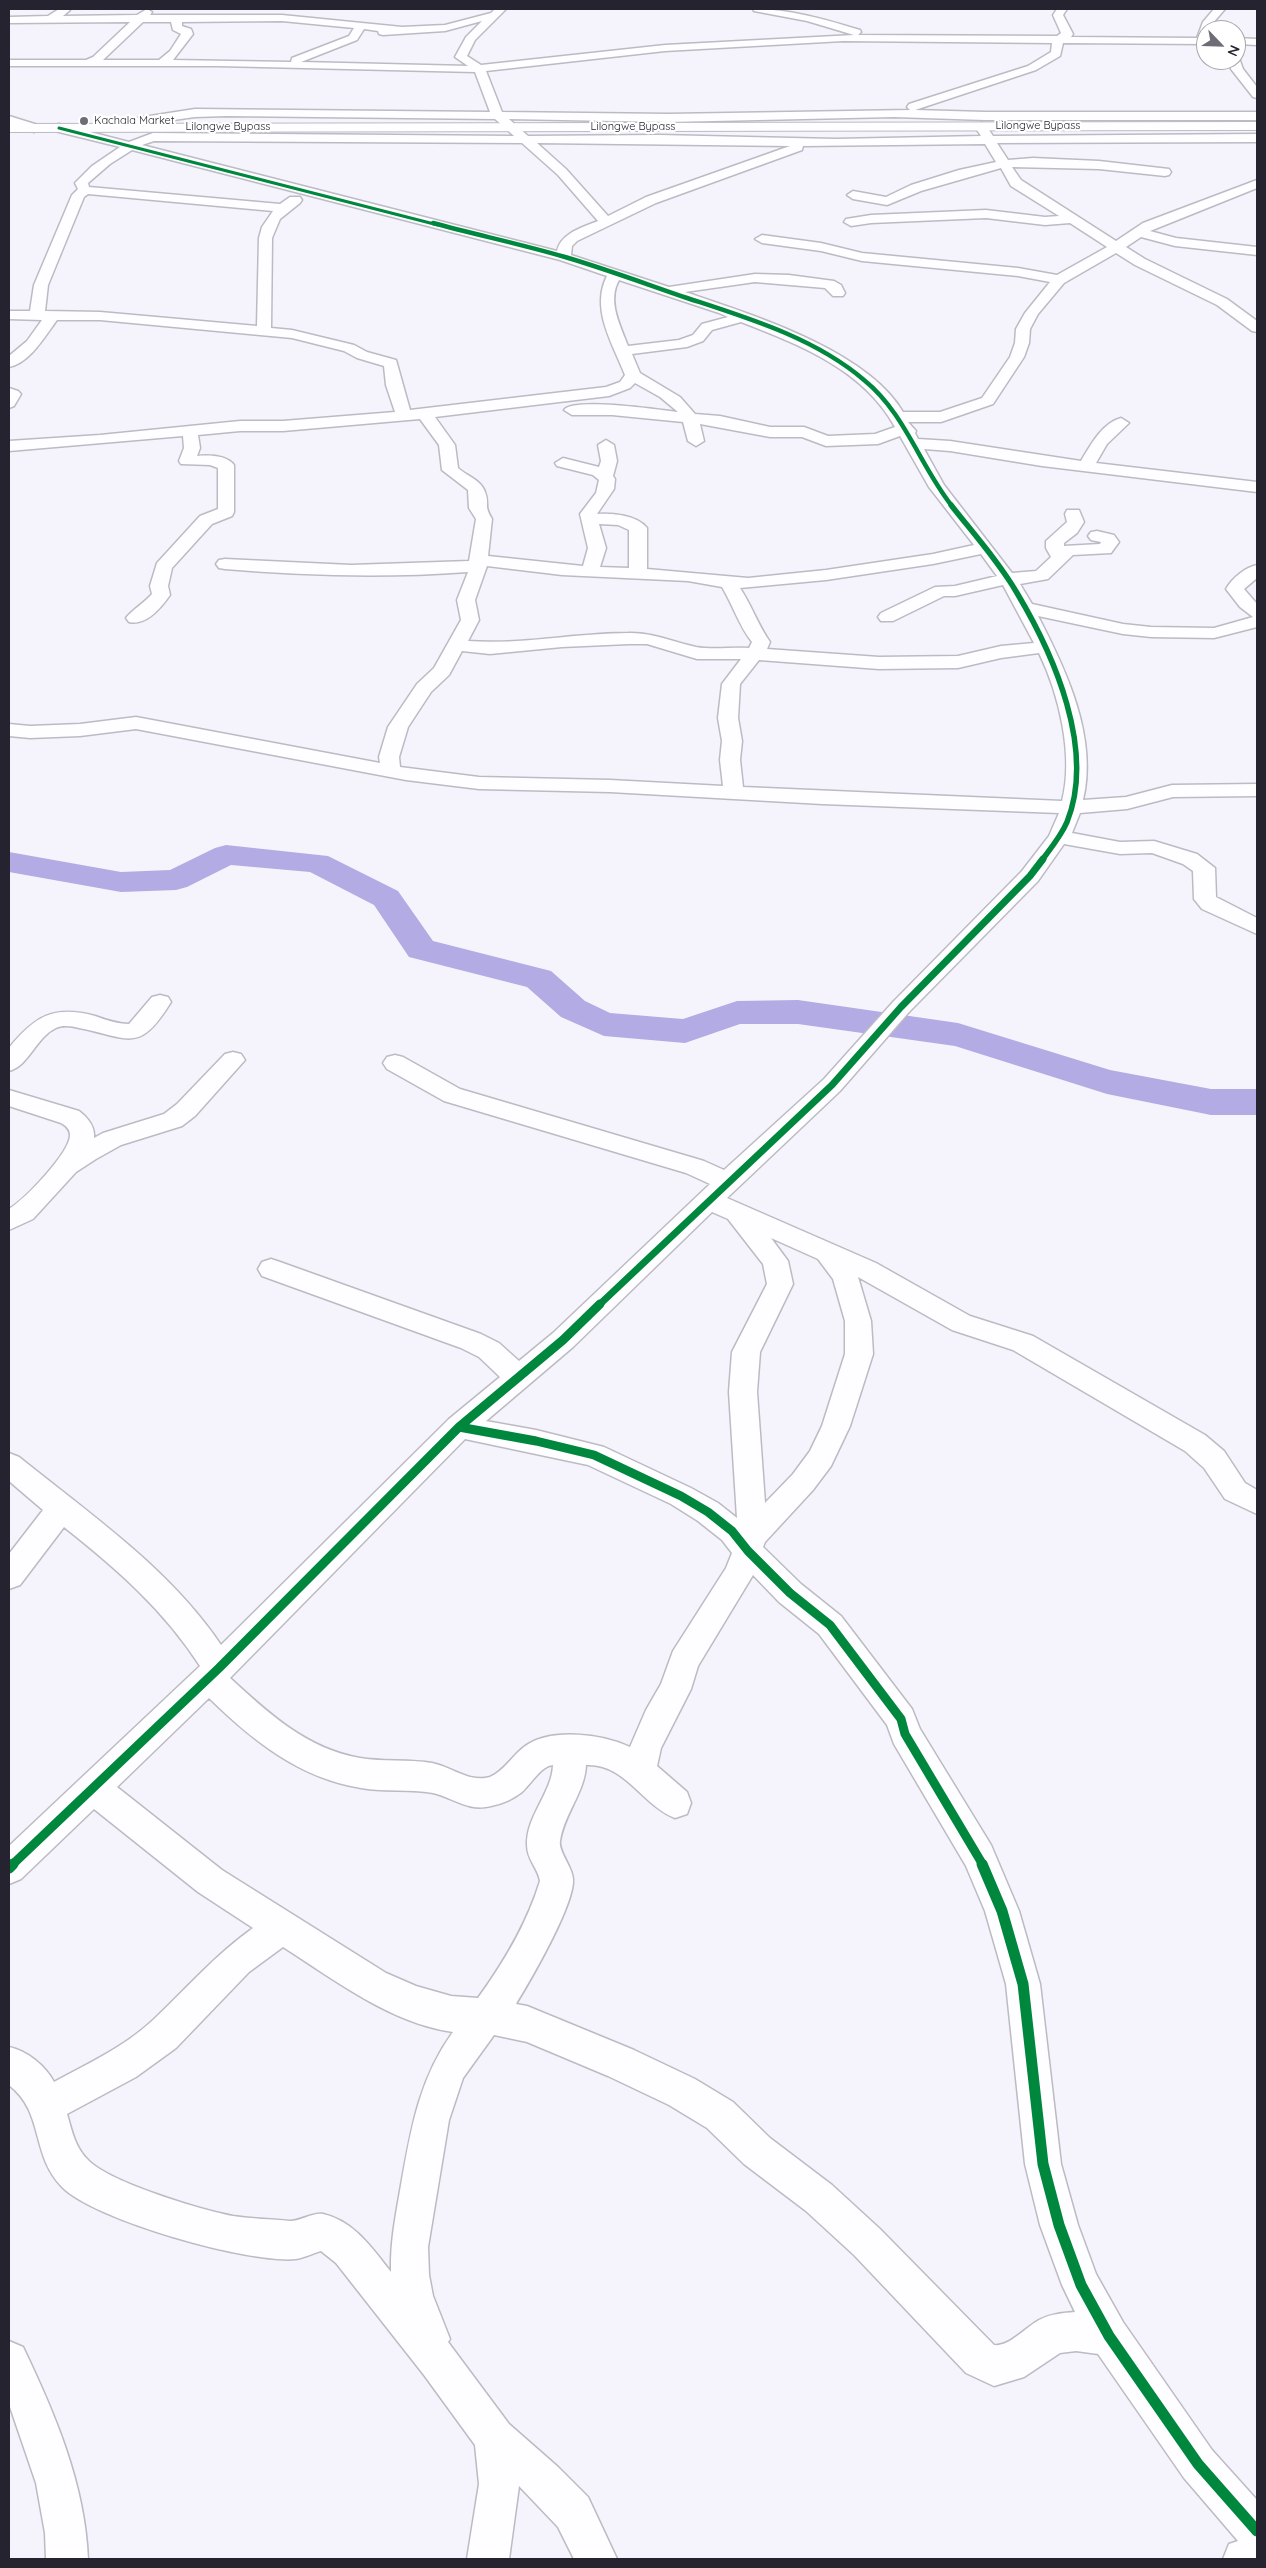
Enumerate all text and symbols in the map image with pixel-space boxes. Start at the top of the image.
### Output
north arrow [1196,20,1246,70]
text: N [1223,42,1244,59]
place label: Kachala Market [94,114,174,128]
marker: Kachala Market [78,115,90,127]
street label: Lilongwe Bypass [995,119,1081,133]
street label: Lilongwe Bypass [185,120,271,134]
street label: Lilongwe Bypass [590,120,676,134]

